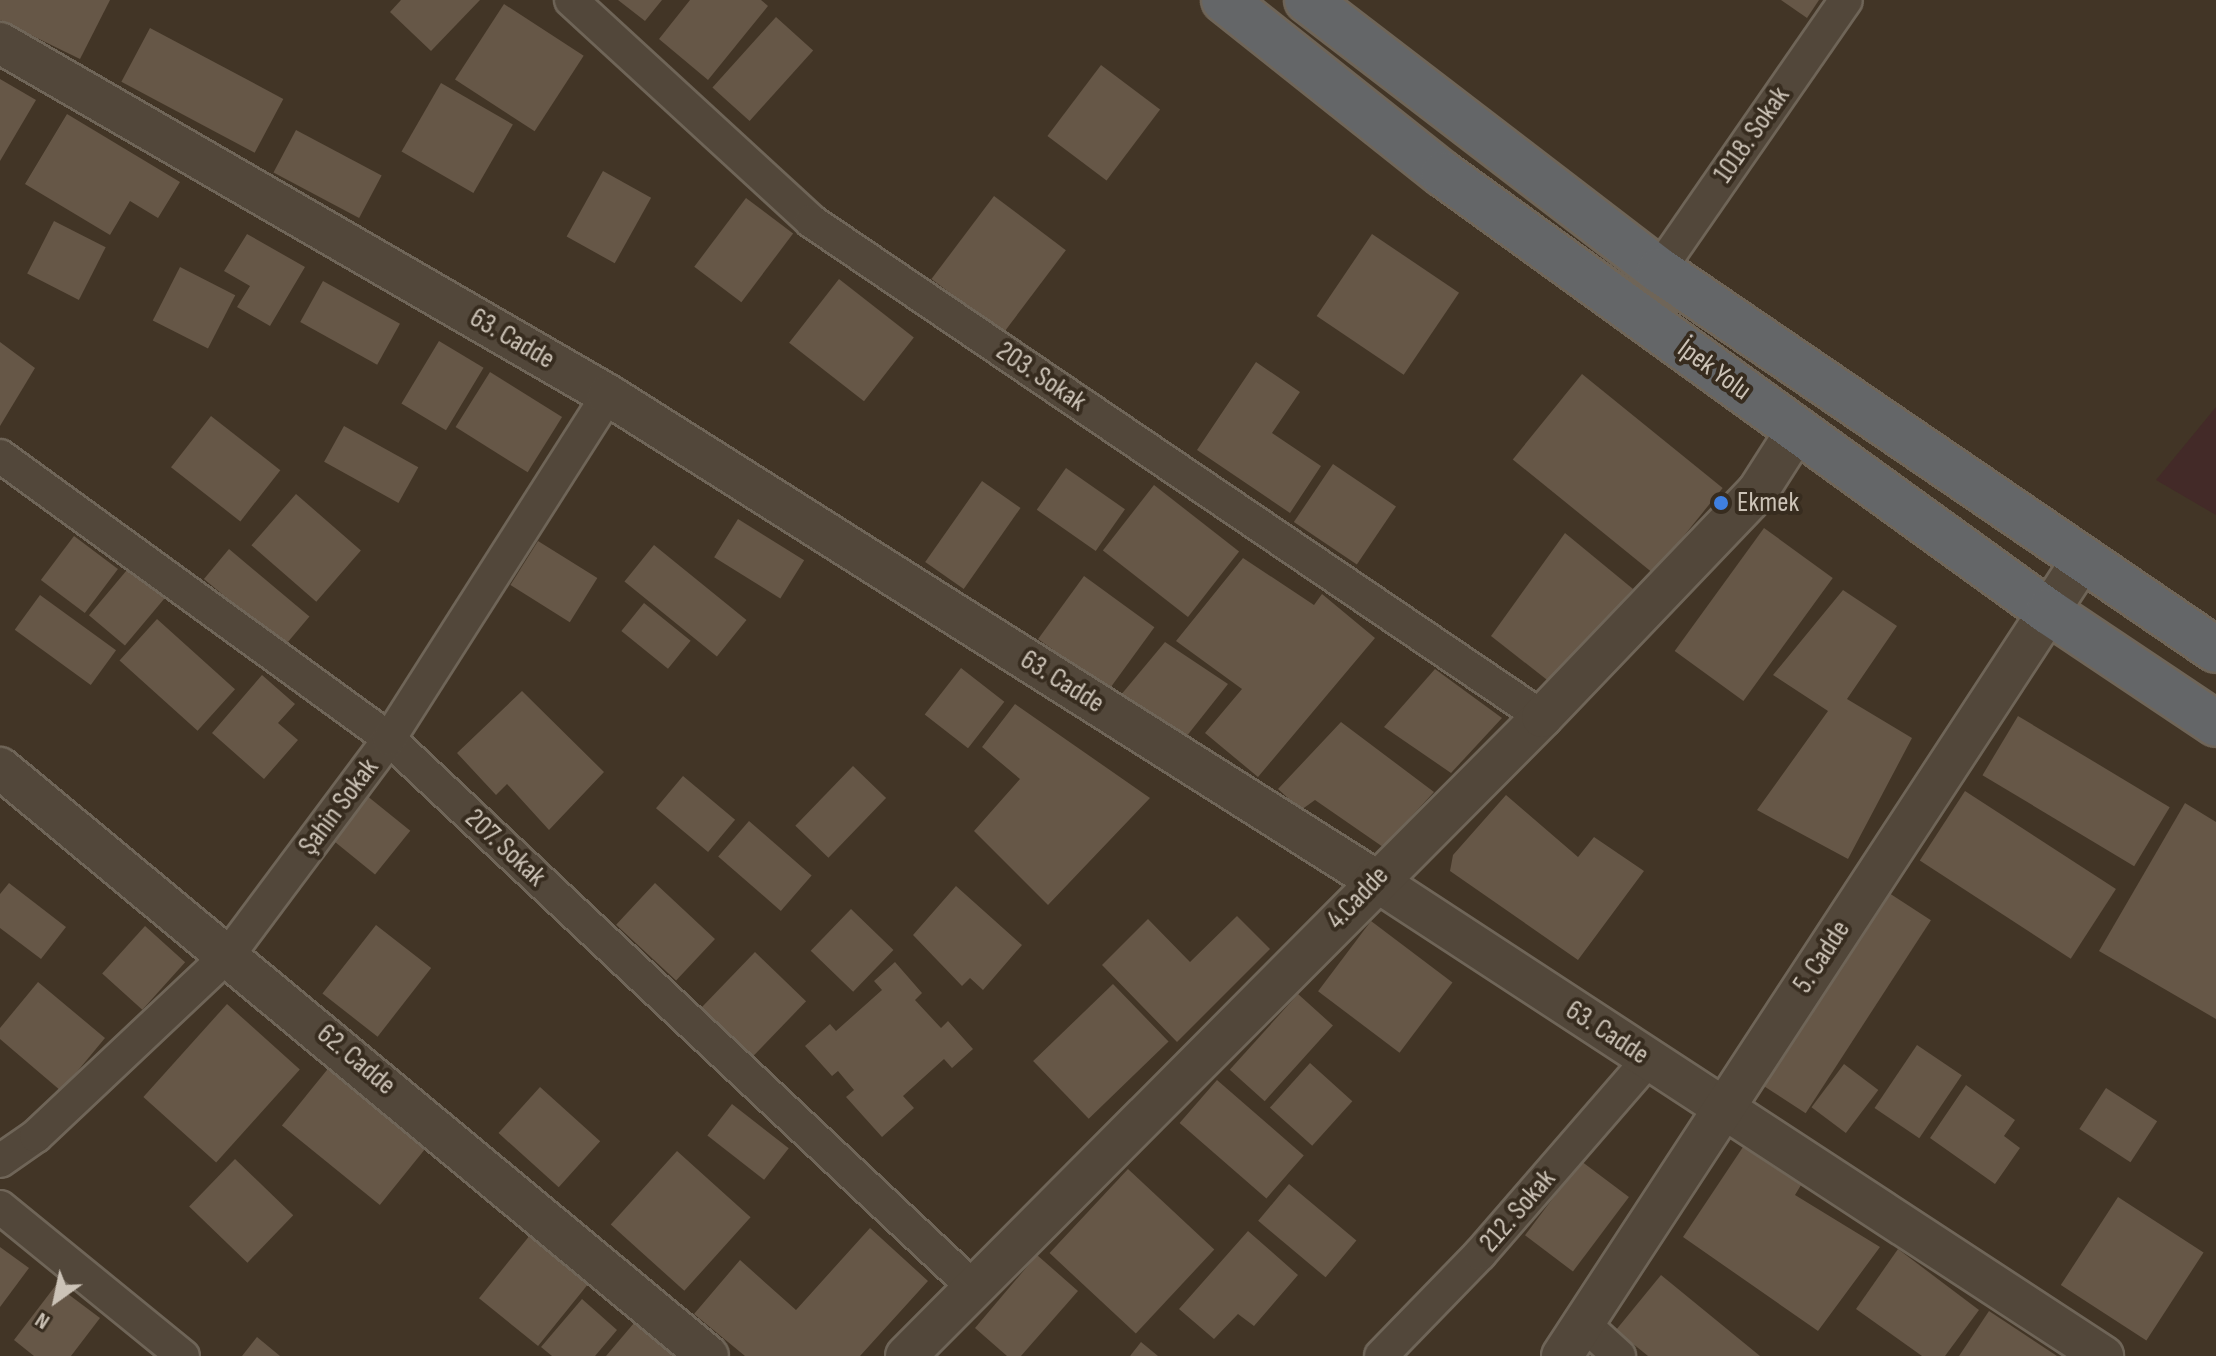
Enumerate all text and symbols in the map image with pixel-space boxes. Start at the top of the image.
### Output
street label: 1018. Sokak [1707,80,1797,190]
street label: 63. Cadde [464,301,560,377]
street label: İpek Yolu [1671,332,1757,408]
street label: 203. Sokak [990,335,1092,419]
place label: Ekmek [1737,486,1799,520]
marker: Ekmek [1712,494,1730,512]
street label: 63. Cadde [1014,643,1110,721]
street label: Şahin Sokak [292,752,386,862]
street label: 207. Sokak [458,802,552,894]
street label: 4.Cadde [1320,859,1396,937]
street label: 5. Cadde [1786,915,1858,999]
street label: 63. Cadde [1559,994,1655,1072]
street label: 62. Cadde [310,1017,402,1103]
street label: 212. Sokak [1473,1163,1563,1259]
north arrow [16,1260,96,1340]
text: N [30,1306,55,1335]

